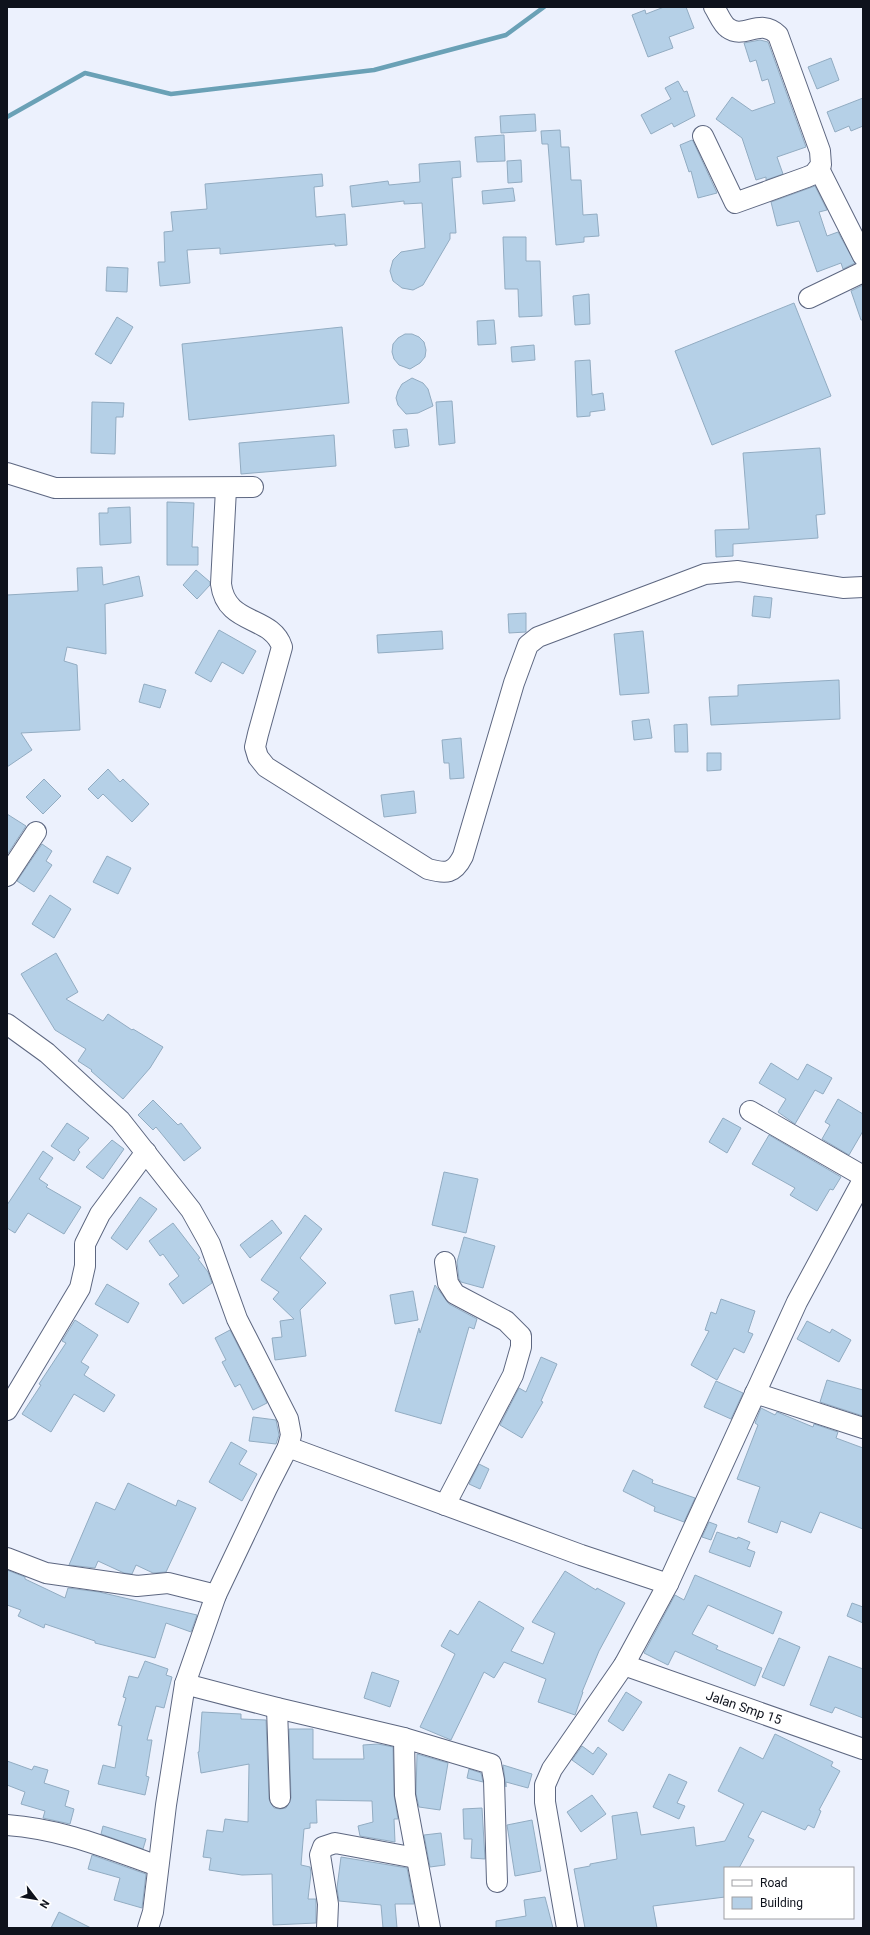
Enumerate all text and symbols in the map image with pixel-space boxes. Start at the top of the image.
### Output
street label: Jalan Smp 15 [704,1687,784,1727]
legend [724,1867,854,1919]
text: Road [760,1876,788,1890]
north arrow [16,1879,56,1919]
text: Building [760,1896,803,1910]
text: N [36,1897,52,1911]

